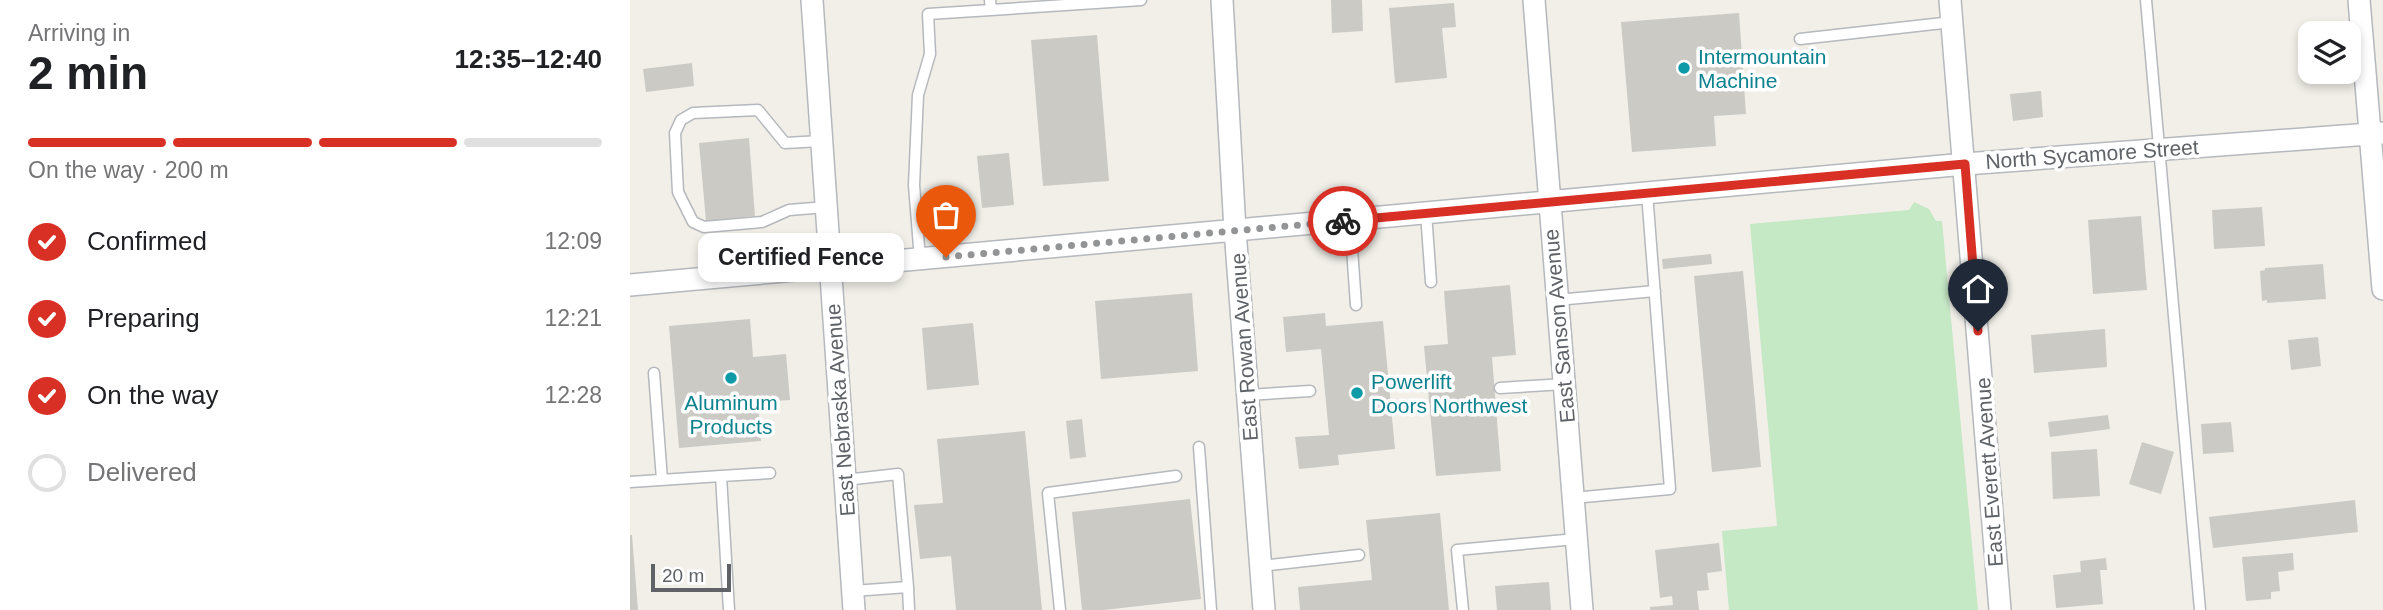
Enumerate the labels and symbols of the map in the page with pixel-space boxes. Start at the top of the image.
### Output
place label: Intermountain Machine [1698,45,1826,92]
marker: Intermountain Machine [1676,60,1692,76]
street label: North Sycamore Street [1985,135,2199,173]
pin [916,185,976,257]
courier [1308,186,1378,256]
street label: East Sanson Avenue [1539,228,1579,424]
callout: Certified Fence [698,232,904,282]
street label: East Rowan Avenue [1226,252,1262,442]
pin [1948,259,2008,331]
street label: East Nebraska Avenue [821,303,859,517]
marker: Aluminum Products [723,370,739,386]
place label: Powerlift Doors Northwest [1371,370,1528,417]
street label: East Everett Avenue [1971,376,2007,568]
marker: Powerlift Doors Northwest [1349,385,1365,401]
place label: Aluminum Products [684,391,778,438]
scale bar [651,561,732,593]

